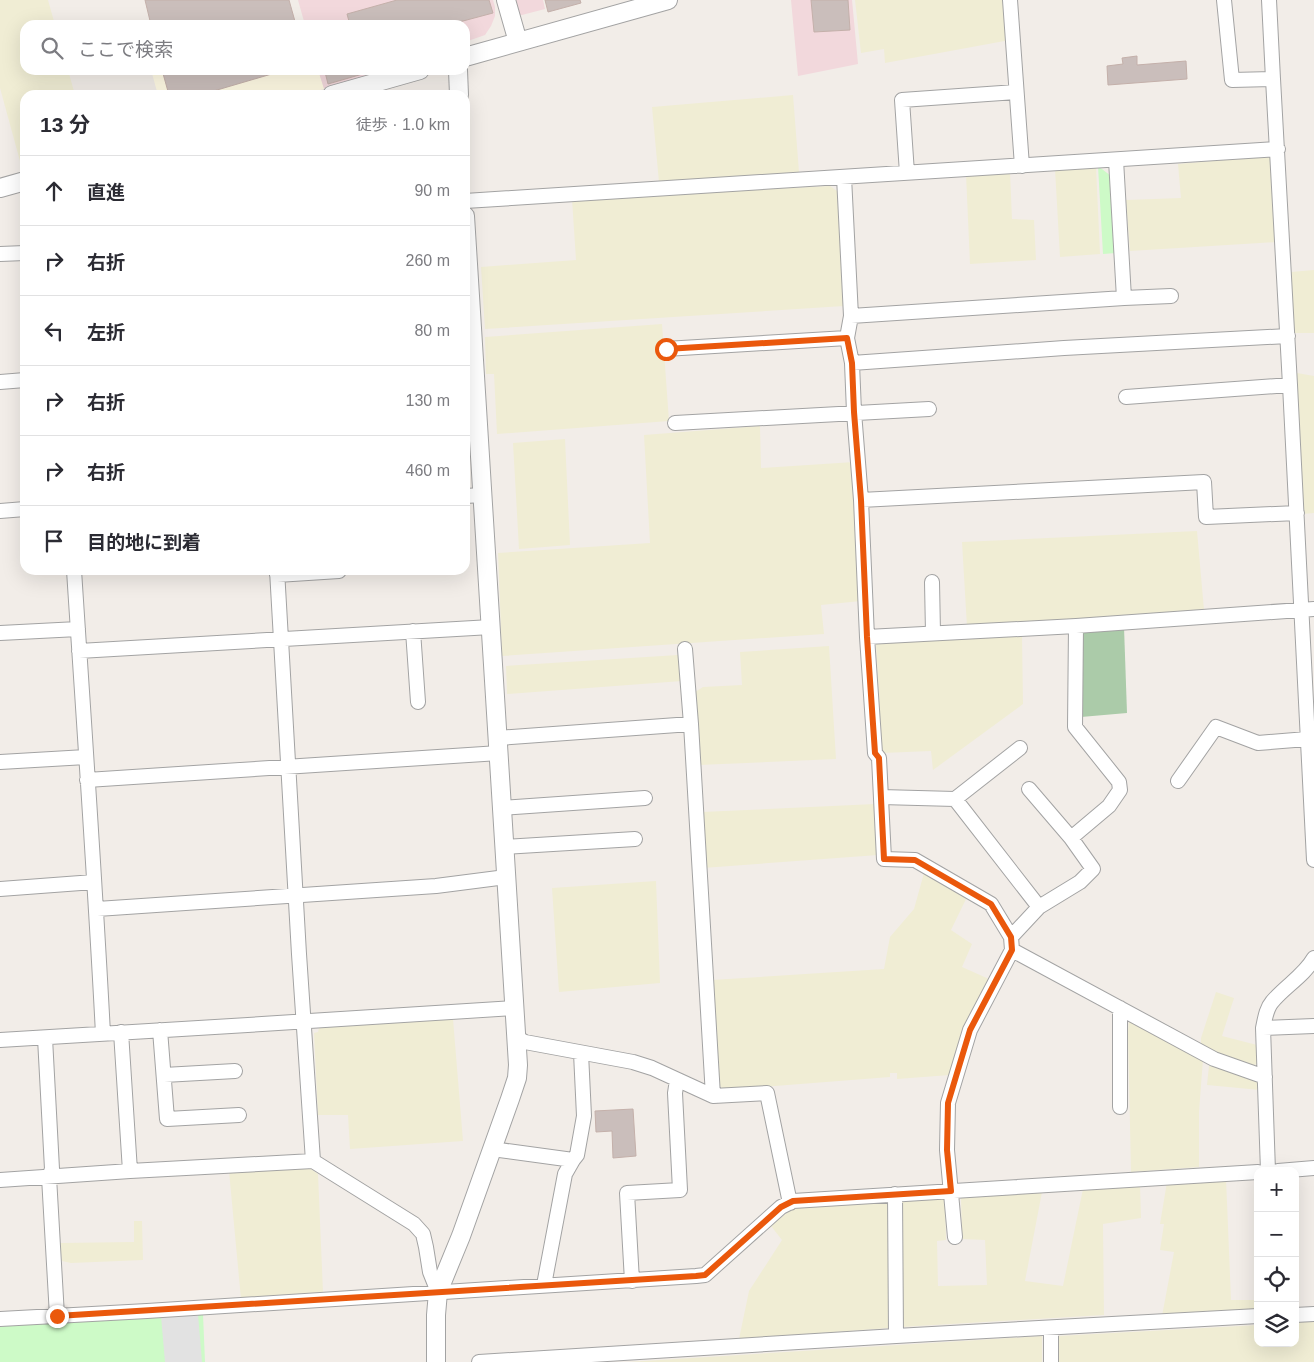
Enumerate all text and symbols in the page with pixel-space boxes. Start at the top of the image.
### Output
search box [20,20,470,75]
icon: search [38,34,66,62]
text: ここで検索 [78,39,173,60]
text: 13 分 [40,113,90,136]
text: 徒歩 · 1.0 km [356,116,450,133]
icon: ahead [40,177,68,205]
text: 直進 [87,182,125,203]
text: 90 m [414,182,450,199]
icon: right [40,247,68,275]
text: 右折 [87,252,125,273]
text: 260 m [406,252,450,269]
icon: left [40,317,68,345]
text: 左折 [87,322,125,343]
text: 80 m [414,322,450,339]
route start [655,338,678,361]
icon: right [40,387,68,415]
text: 右折 [87,392,125,413]
text: 130 m [406,392,450,409]
icon: right [40,457,68,485]
text: 右折 [87,462,125,483]
text: 460 m [406,462,450,479]
icon: arrive [40,527,68,555]
text: 目的地に到着 [87,532,201,553]
map controls [1254,1167,1299,1347]
button: + [1254,1167,1299,1212]
button: − [1254,1212,1299,1257]
button: locate [1254,1257,1299,1302]
button: layers [1254,1302,1299,1347]
route end [46,1305,69,1328]

